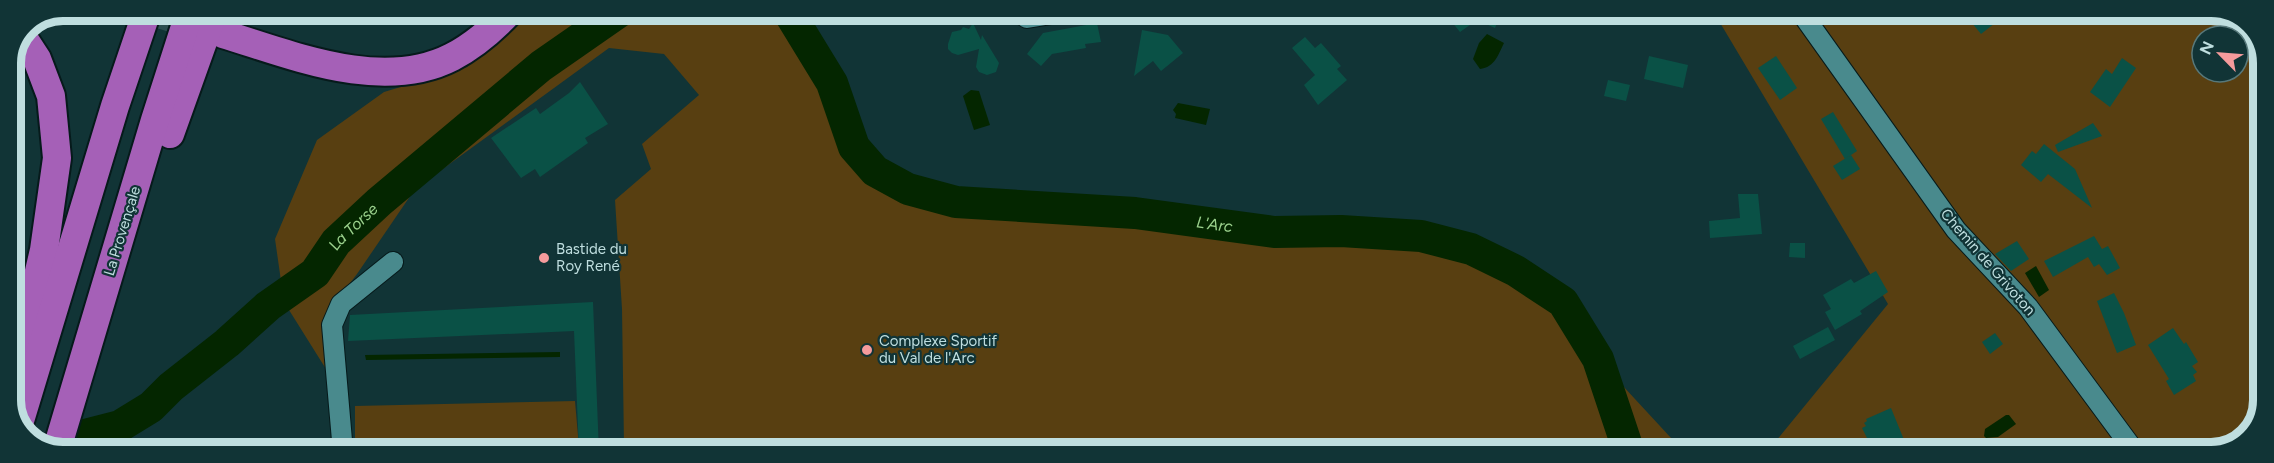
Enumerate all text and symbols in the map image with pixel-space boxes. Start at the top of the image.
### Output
north arrow [2190,24,2250,84]
text: N [2196,38,2218,57]
street label: La Provençale [100,184,144,278]
water label: La Torse [324,199,382,254]
street label: Chemin de Grivoton [1937,205,2039,319]
water label: L'Arc [1195,212,1234,236]
place label: Bastide du Roy René [556,240,627,275]
marker: Bastide du Roy René [537,251,551,265]
place label: Complexe Sportif du Val de l'Arc [879,332,998,367]
marker: Complexe Sportif du Val de l'Arc [860,343,874,357]

